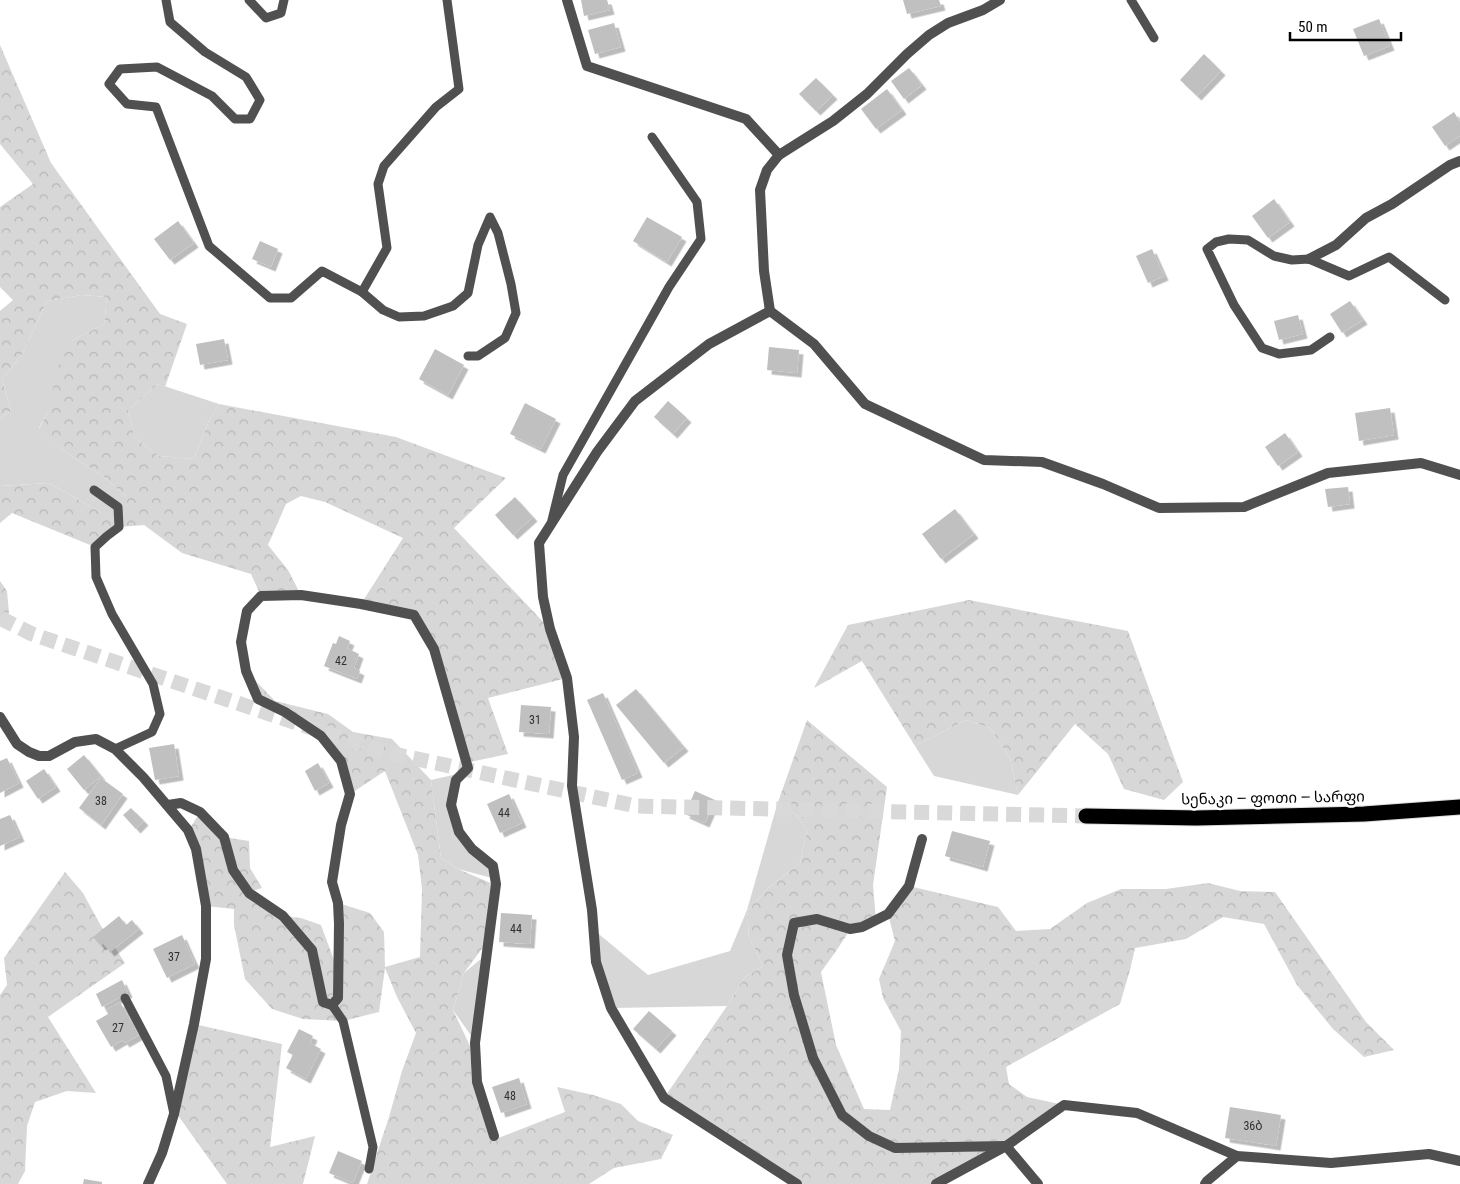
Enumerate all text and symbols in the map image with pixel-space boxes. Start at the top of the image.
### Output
scale bar [1290,10,1401,42]
text: 50 m [1298,18,1328,36]
house number: 42 [335,654,347,668]
house number: 31 [529,713,541,727]
street label: სენაკი — ფოთი — სარფი [1181,787,1365,809]
house number: 38 [95,794,107,808]
house number: 44 [498,806,510,820]
house number: 44 [510,922,522,936]
house number: 37 [168,950,180,964]
house number: 27 [112,1021,124,1035]
house number: 48 [504,1089,516,1103]
house number: 36ბ [1243,1119,1263,1133]

